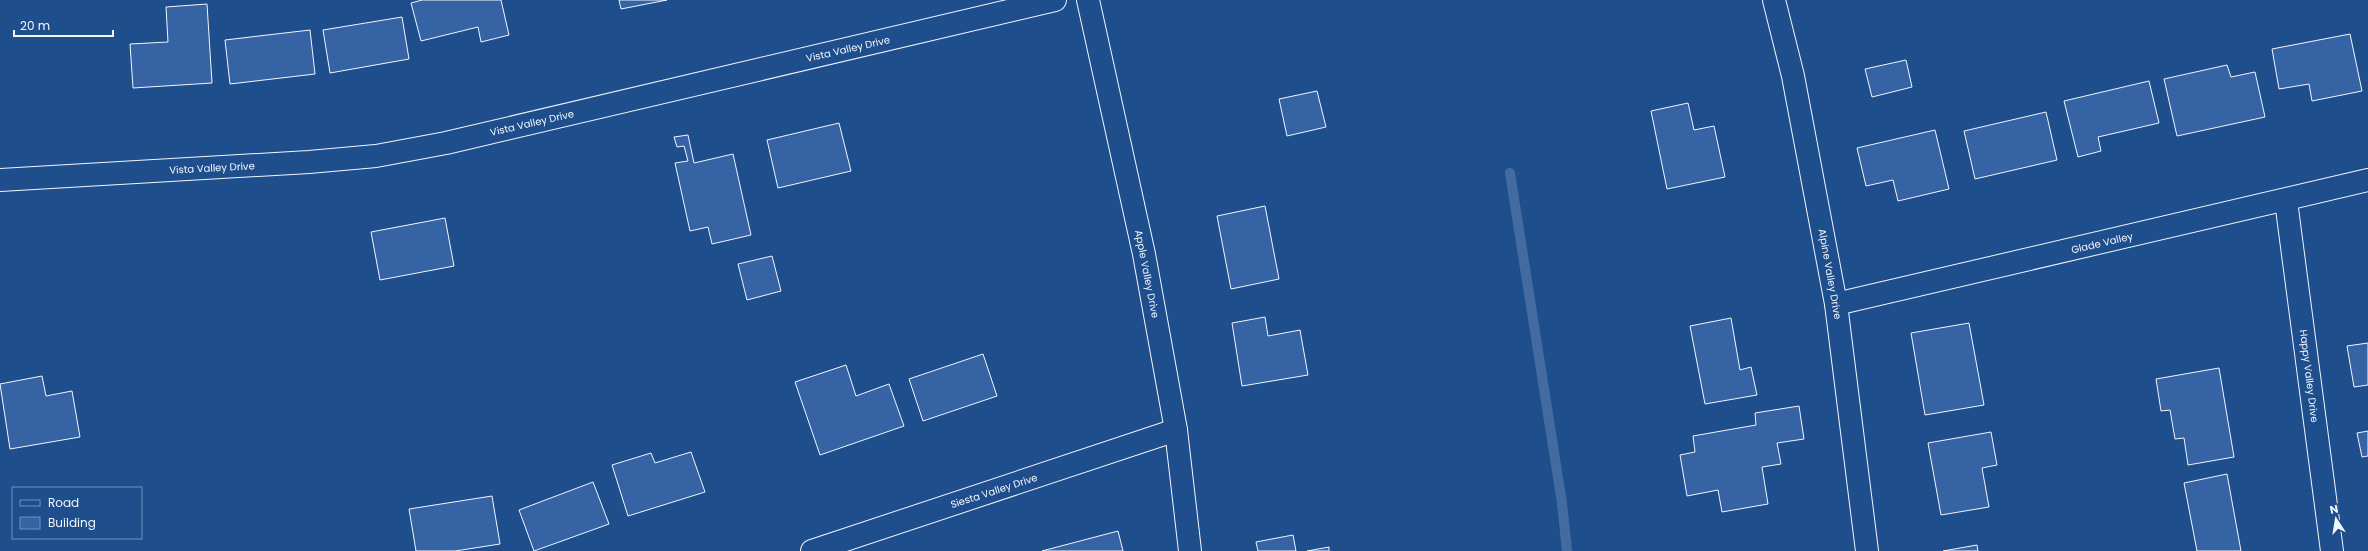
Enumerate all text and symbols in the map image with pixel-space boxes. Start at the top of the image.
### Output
scale bar [14,12,113,38]
text: 20 m [20,17,50,34]
street label: Vista Valley Drive [805,32,891,66]
street label: Vista Valley Drive [489,106,575,140]
street label: Vista Valley Drive [169,158,255,178]
street label: Alpine Valley Drive [1815,228,1845,320]
street label: Apple Valley Drive [1131,229,1163,319]
street label: Glade Valley [2070,229,2135,257]
street label: Happy Valley Drive [2296,329,2322,423]
street label: Siesta Valley Drive [948,470,1040,512]
legend [12,487,142,539]
text: Road [48,494,79,511]
north arrow [2316,499,2356,539]
text: N [2328,501,2340,518]
text: Building [48,514,96,531]

